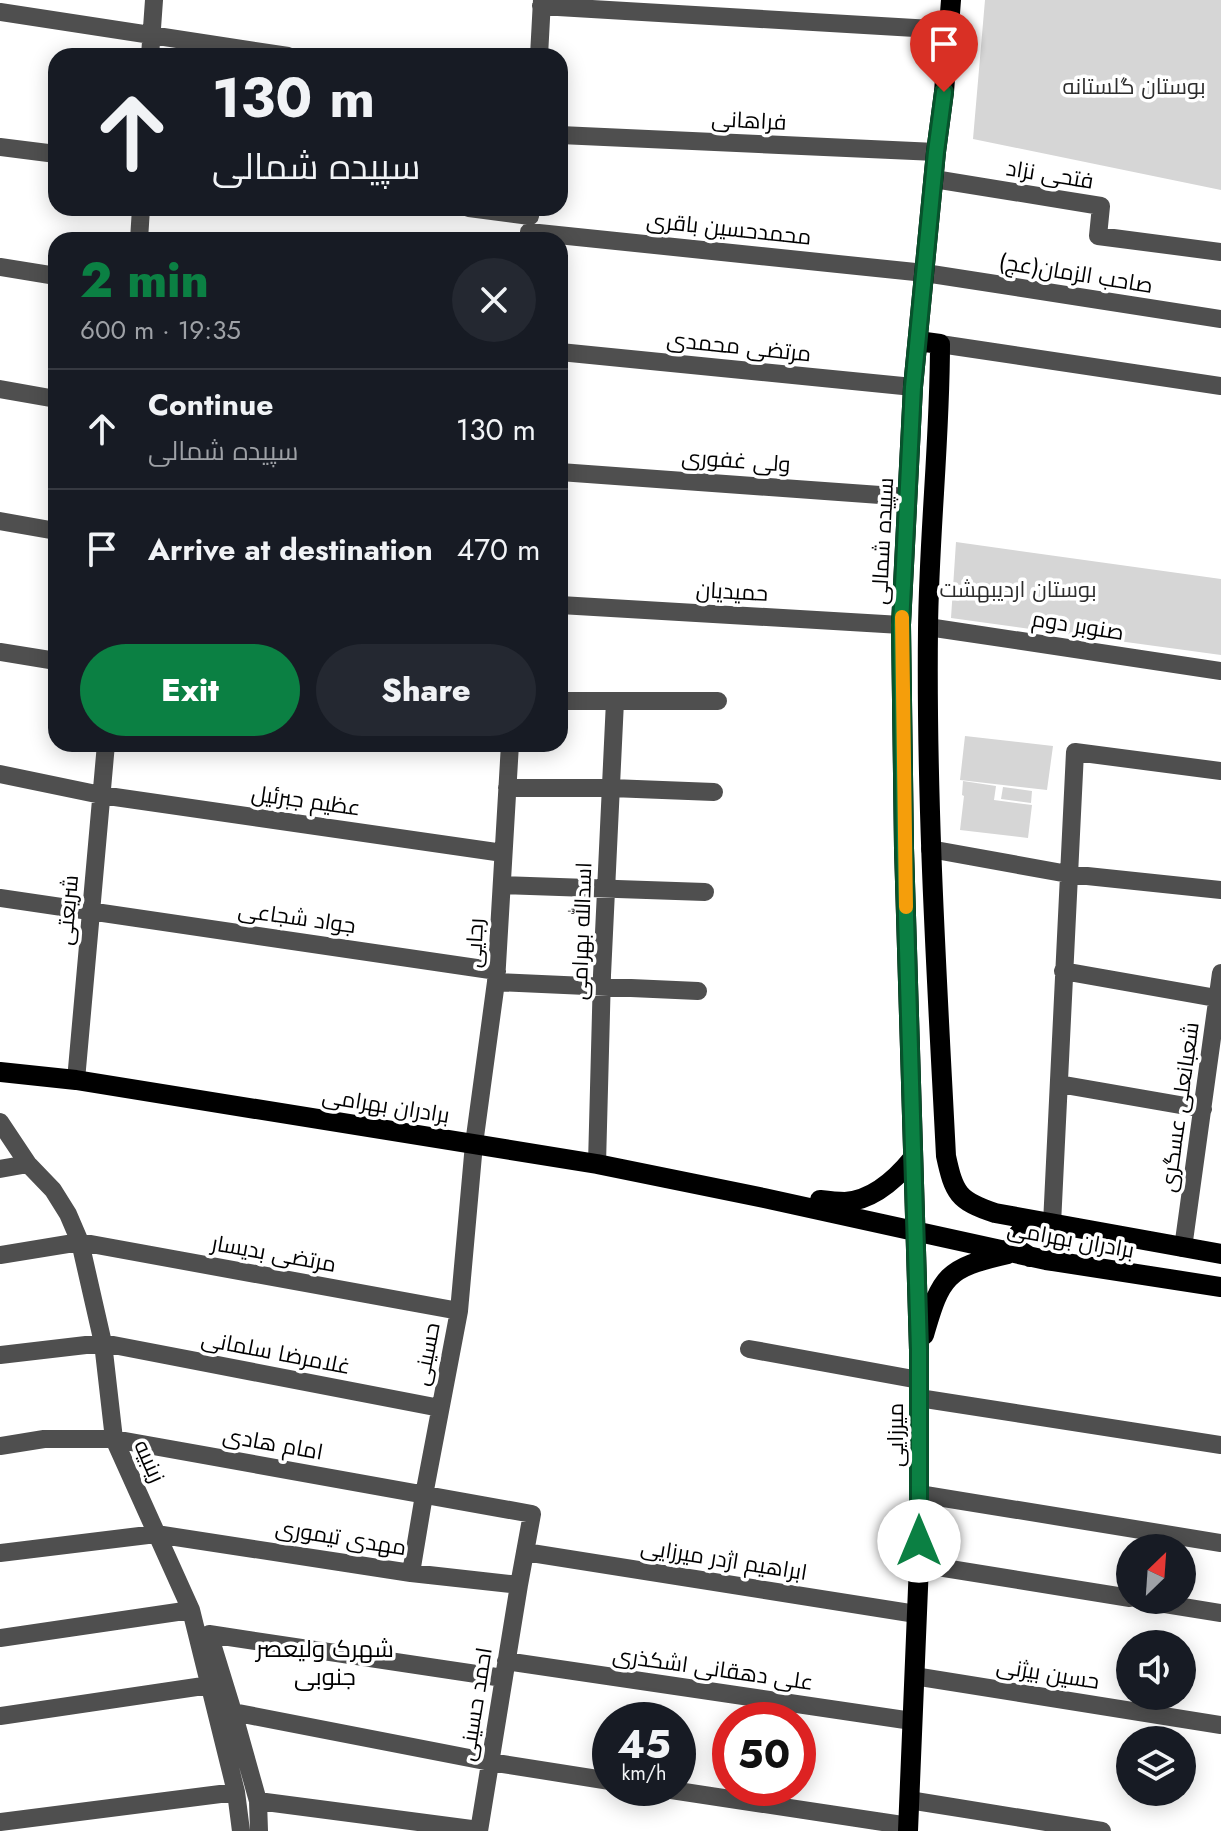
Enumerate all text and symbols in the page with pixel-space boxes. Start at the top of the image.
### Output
pin [910,10,978,92]
icon: arrive [922,22,966,66]
text: 130 m [212,57,375,138]
park label: بوستان گلستانه [1062,70,1206,102]
icon: ahead [80,80,184,184]
street label: فراهانی [711,102,787,138]
text: سپیده شمالی [212,140,420,192]
street label: فتحی نزاد [1004,151,1096,197]
street label: محمدحسین باقری [645,203,813,253]
street label: صاحب الزمان(عج) [997,245,1155,301]
text: 2 min [80,246,209,315]
button: close [452,258,536,342]
text: 600 m · 19:35 [80,311,241,349]
street label: مرتضی محمدی [665,323,813,369]
text: Continue [148,383,274,426]
icon: ahead [80,407,124,451]
text: 130 m [456,408,536,451]
text: سپیده شمالی [148,432,299,470]
street label: ولی غفوری [680,440,792,480]
street label: سپیده شمالی [863,477,901,605]
icon: arrive [80,527,124,571]
text: Arrive at destination [148,528,433,571]
text: 470 m [457,528,540,571]
street label: حمیدیان [695,573,769,609]
park label: بوستان اردیبهشت [939,573,1097,605]
street label: صنوبر دوم [1030,602,1126,648]
button: Exit [80,644,300,736]
button: Share [316,644,536,736]
street label: عظیم جبرئیل [249,776,363,824]
street label: اسدالله بهرامی [563,861,599,1001]
street label: شریعتی [48,874,86,946]
street label: جواد شجاعی [236,893,358,941]
street label: رجایی [457,917,491,969]
street label: شعبانعلی عسگری [1151,1020,1207,1194]
street label: برادران بهرامی [320,1079,452,1131]
street label: برادران بهرامی [1005,1212,1137,1266]
street label: مرتضی بدیسار [207,1226,339,1280]
street label: حسینی [404,1320,448,1388]
street label: غلامرضا سلمانی [199,1322,353,1382]
street label: میرزایی [879,1403,911,1467]
street label: امام هادی [220,1418,326,1468]
street label: زینبیه [126,1434,174,1488]
position arrow [877,1499,961,1583]
street label: مهدی تیموری [273,1511,409,1563]
street label: ابراهیم اژدر میرزایی [638,1530,810,1588]
north arrow [1116,1534,1196,1614]
map controls [1116,1534,1196,1806]
button: sound [1116,1630,1196,1710]
district label: شهرک ولیعصر جنوبی [254,1631,394,1694]
street label: علی دهقانی اشکذری [611,1638,815,1698]
street label: احمد حسینی [450,1645,500,1763]
street label: حسین بیژنی [994,1649,1102,1697]
speed limit sign: 50 [712,1702,816,1806]
text: 45 [617,1715,671,1773]
button: layers [1116,1726,1196,1806]
text: km/h [621,1759,667,1788]

